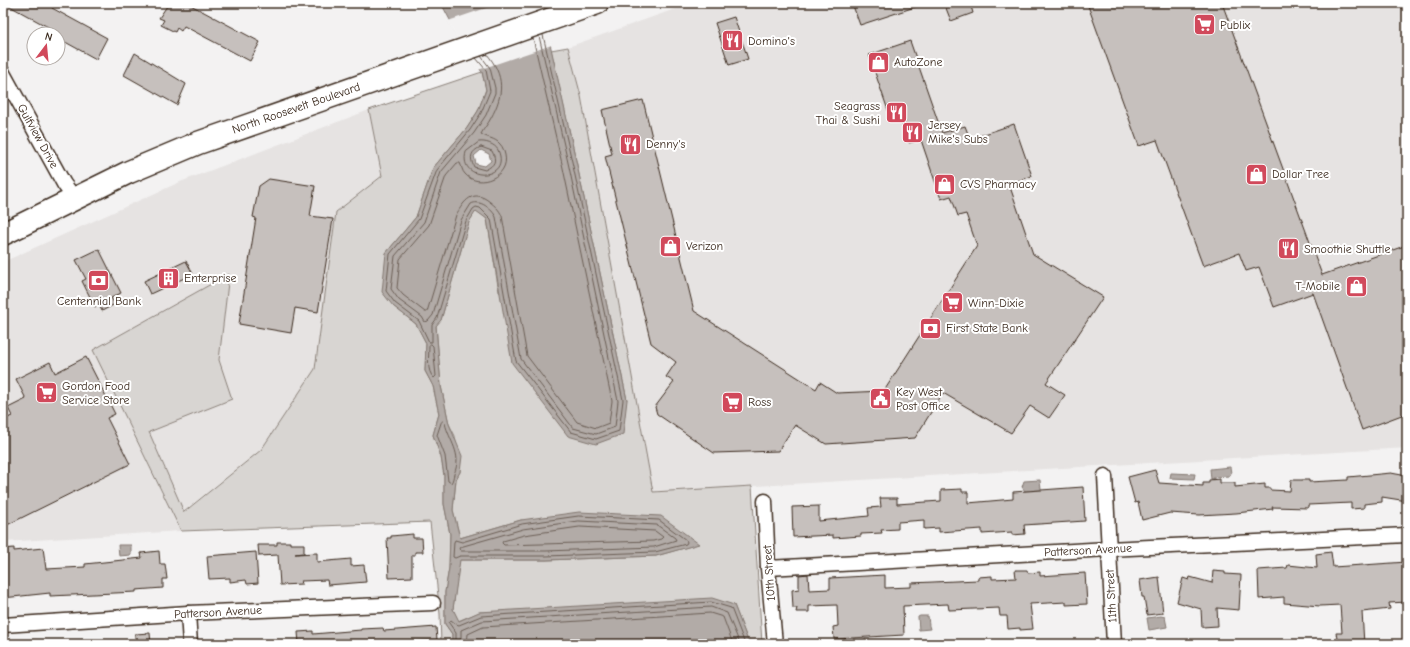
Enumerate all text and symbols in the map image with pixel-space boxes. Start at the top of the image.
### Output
supermarket icon: Publix [1191,12,1217,38]
place label: Publix [1220,18,1251,32]
north arrow [26,26,66,66]
restaurant icon: Domino's [719,28,745,54]
text: N [43,30,54,44]
place label: Domino's [748,34,795,48]
shop icon: AutoZone [865,49,891,75]
place label: AutoZone [894,55,943,69]
street label: North Roosevelt Boulevard [230,79,362,137]
place label: Seagrass Thai & Sushi [816,99,880,127]
restaurant icon: Seagrass Thai & Sushi [883,100,909,126]
street label: Gulfview Drive [15,101,61,171]
place label: Jersey Mike's Subs [928,118,988,146]
restaurant icon: Jersey Mike's Subs [899,119,925,145]
restaurant icon: Denny's [617,131,643,157]
place label: Denny's [646,137,686,151]
shop icon: Dollar Tree [1244,161,1270,187]
place label: Dollar Tree [1272,167,1329,181]
shop icon: CVS Pharmacy [932,171,958,197]
place label: CVS Pharmacy [960,177,1036,191]
shop icon: Verizon [658,233,684,259]
restaurant icon: Smoothie Shuttle [1276,236,1302,262]
place label: Verizon [686,239,723,253]
place label: Smoothie Shuttle [1304,242,1390,256]
building icon: Enterprise [155,265,181,291]
bank icon: Centennial Bank [86,267,112,293]
place label: Enterprise [184,271,237,285]
shop icon: T-Mobile [1343,273,1369,299]
place label: T-Mobile [1296,279,1340,293]
supermarket icon: Winn-Dixie [939,290,965,316]
place label: Centennial Bank [57,294,141,308]
place label: Winn-Dixie [968,296,1024,310]
bank icon: First State Bank [917,315,943,341]
place label: First State Bank [946,321,1028,335]
place label: Gordon Food Service Store [62,379,130,407]
supermarket icon: Gordon Food Service Store [34,380,60,406]
place label: Key West Post Office [896,385,950,413]
public building icon: Key West Post Office [867,386,893,412]
supermarket icon: Ross [720,389,746,415]
place label: Ross [748,395,771,409]
street label: Patterson Avenue [1044,541,1132,559]
street label: 10th Street [760,544,778,601]
street label: 11th Street [1103,568,1119,623]
street label: Patterson Avenue [174,603,262,621]

